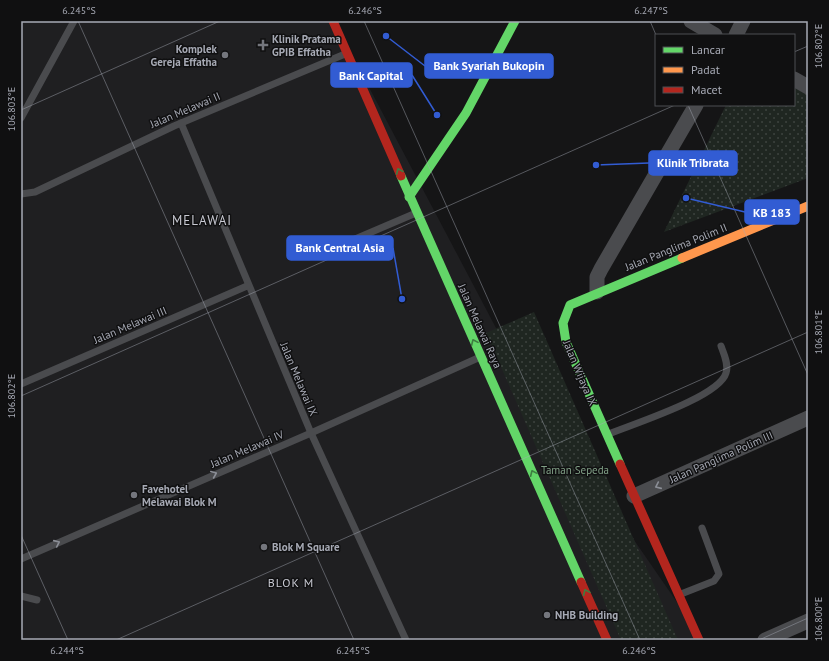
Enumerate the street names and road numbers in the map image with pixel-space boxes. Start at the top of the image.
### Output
street label: Jalan Melawai II [147,89,222,132]
street label: Jalan Panglima Polim II [622,220,729,274]
street label: Jalan Melawai Raya [455,281,505,370]
street label: Jalan Melawai III [90,303,169,347]
street label: Jalan Wijaya IX [559,337,600,408]
street label: Jalan Melawai IX [277,339,321,418]
street label: Jalan Melawai IV [207,427,286,471]
street label: Jalan Panglima Polim III [666,428,775,487]

